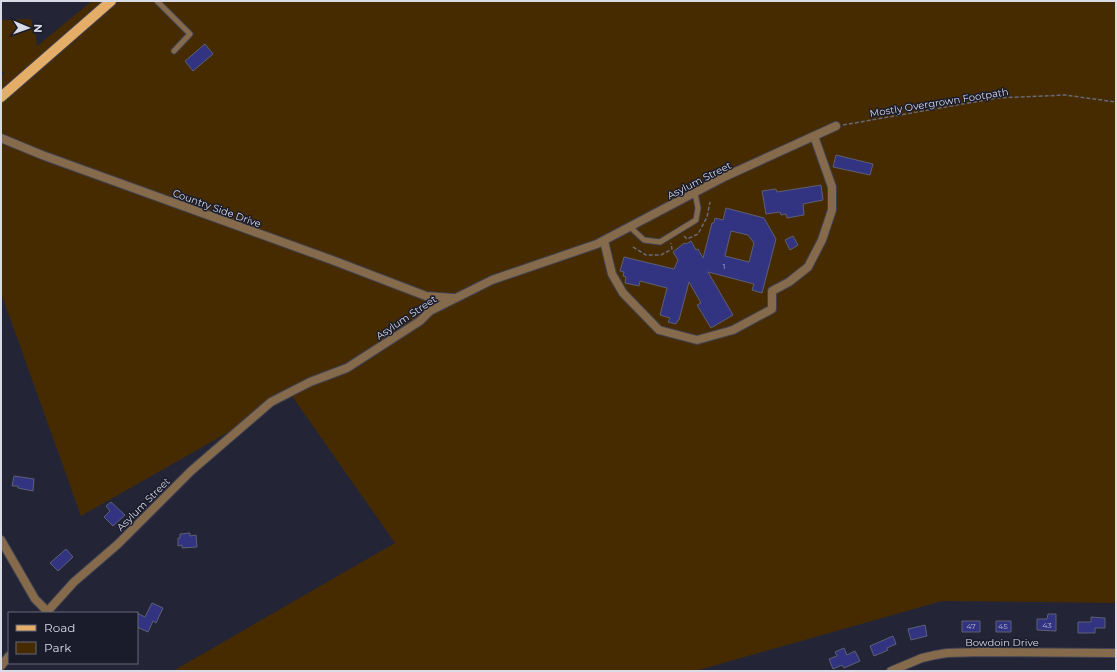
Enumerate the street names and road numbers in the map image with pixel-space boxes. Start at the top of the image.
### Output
street label: Mostly Overgrown Footpath [869,85,1009,120]
street label: Asylum Street [665,159,733,202]
street label: Country Side Drive [171,186,263,231]
street label: Asylum Street [374,292,439,342]
street label: Asylum Street [114,475,173,534]
street label: Bowdoin Drive [965,636,1039,649]

